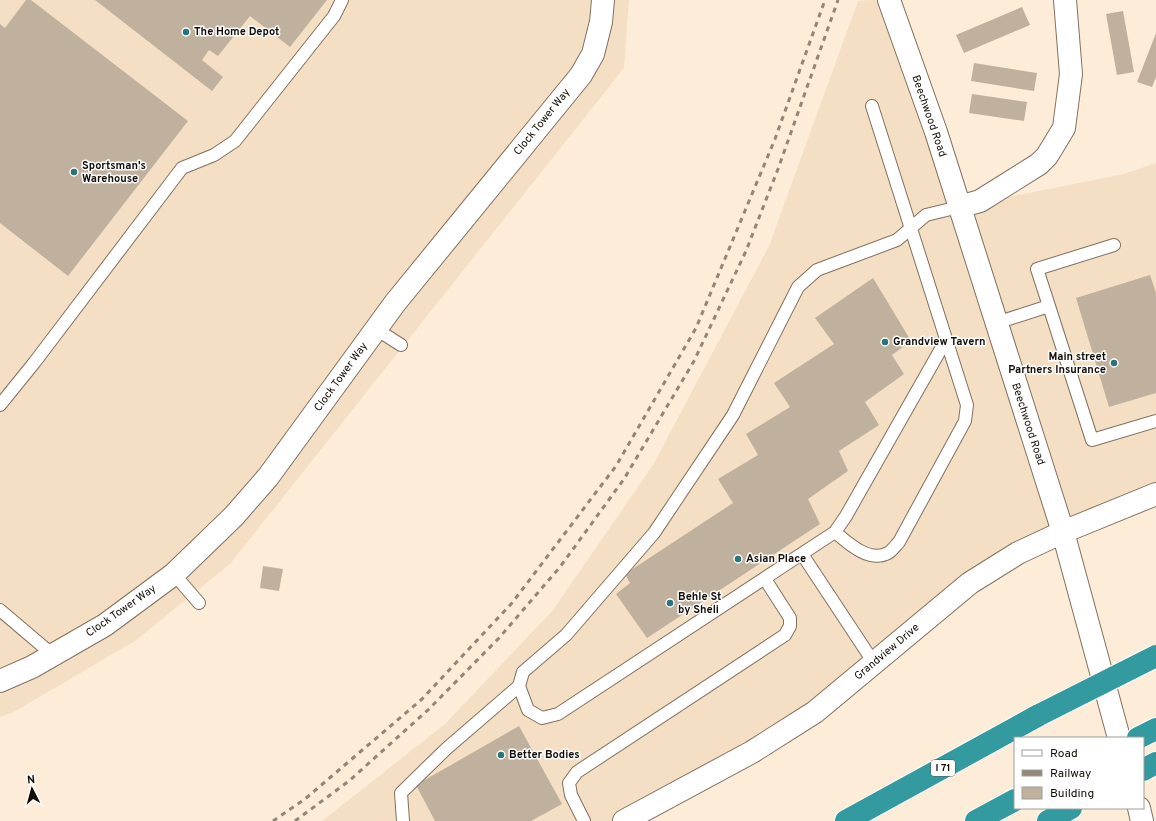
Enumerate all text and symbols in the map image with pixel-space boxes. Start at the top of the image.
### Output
place label: The Home Depot [194,25,279,39]
marker: The Home Depot [181,27,191,37]
street label: Beechwood Road [908,73,950,159]
street label: Clock Tower Way [511,86,573,158]
place label: Sportsman's Warehouse [82,159,146,186]
marker: Sportsman's Warehouse [69,167,79,177]
place label: Grandview Tavern [893,335,985,349]
marker: Grandview Tavern [880,337,890,347]
street label: Clock Tower Way [311,339,371,414]
place label: Main street Partners Insurance [1008,350,1106,377]
marker: Main street Partners Insurance [1109,358,1119,368]
street label: Beechwood Road [1008,381,1048,467]
place label: Asian Place [746,552,806,566]
marker: Asian Place [733,554,743,564]
street label: Clock Tower Way [83,582,159,640]
place label: Behle St by Sheli [678,590,721,617]
marker: Behle St by Sheli [665,598,675,608]
street label: Grandview Drive [852,621,923,683]
legend [1014,737,1144,809]
text: Road [1050,746,1078,762]
place label: Better Bodies [509,748,580,762]
marker: Better Bodies [496,750,506,760]
road number: I 71 [931,760,955,776]
text: Railway [1050,766,1091,782]
north arrow [12,769,52,809]
text: N [26,773,36,787]
text: Building [1050,786,1094,802]

